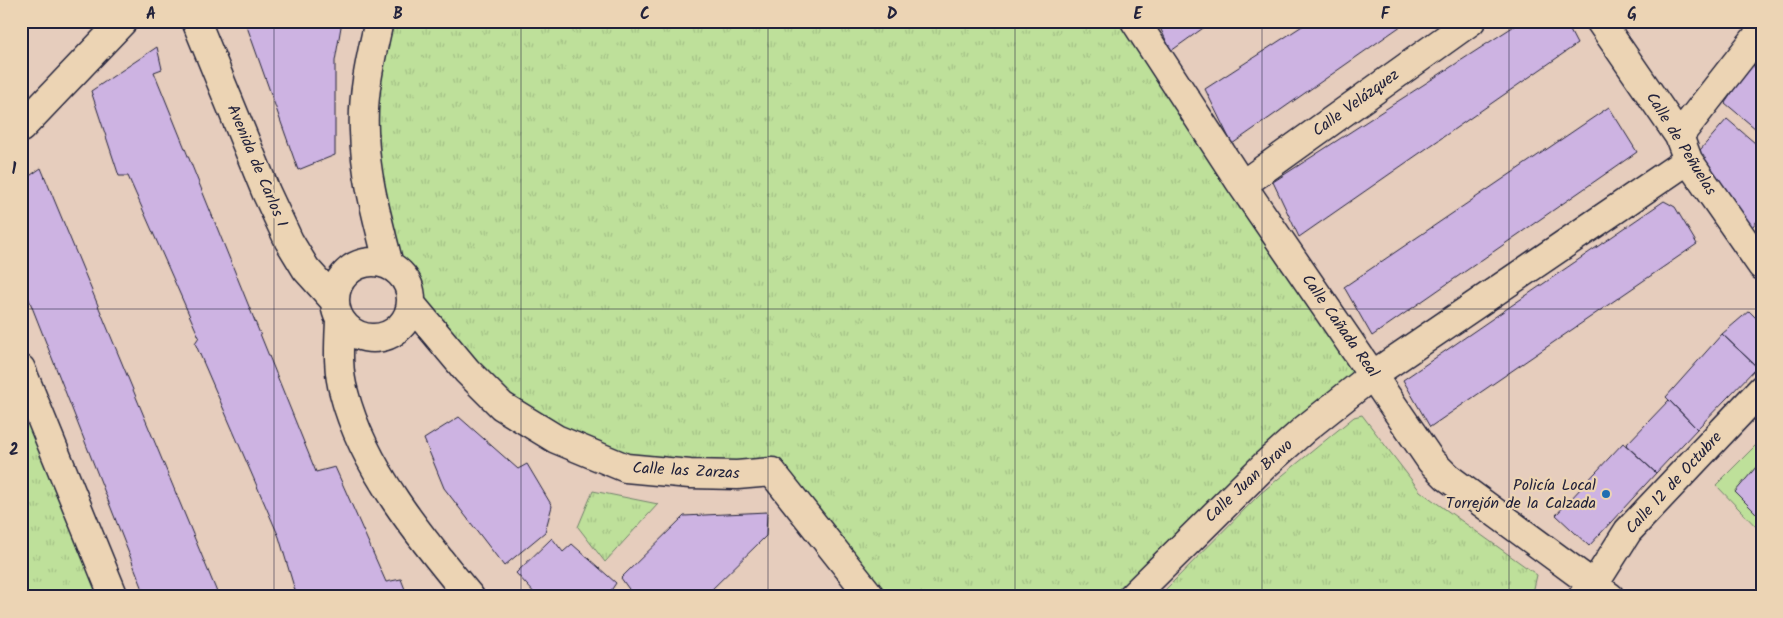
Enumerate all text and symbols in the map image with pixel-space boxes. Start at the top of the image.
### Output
text: A [146,2,156,27]
text: B [393,2,403,27]
text: C [640,2,650,27]
text: D [887,2,898,27]
text: E [1134,2,1144,27]
text: F [1381,2,1391,27]
text: G [1627,2,1637,27]
street label: Calle Velázquez [1307,63,1405,143]
street label: Calle de Peñuelas [1639,87,1723,201]
street label: Avenida de Carlos I [220,101,294,231]
text: 1 [12,157,17,182]
street label: Calle Cañada Real [1295,269,1385,383]
street label: Calle 12 de Octubre [1620,426,1728,540]
street label: Calle Juan Bravo [1199,433,1299,529]
text: 2 [9,438,19,463]
street label: Calle las Zarzas [632,456,740,486]
place label: Policía Local Torrejón de la Calzada [1446,473,1596,516]
marker: Policía Local Torrejón de la Calzada [1600,488,1612,500]

